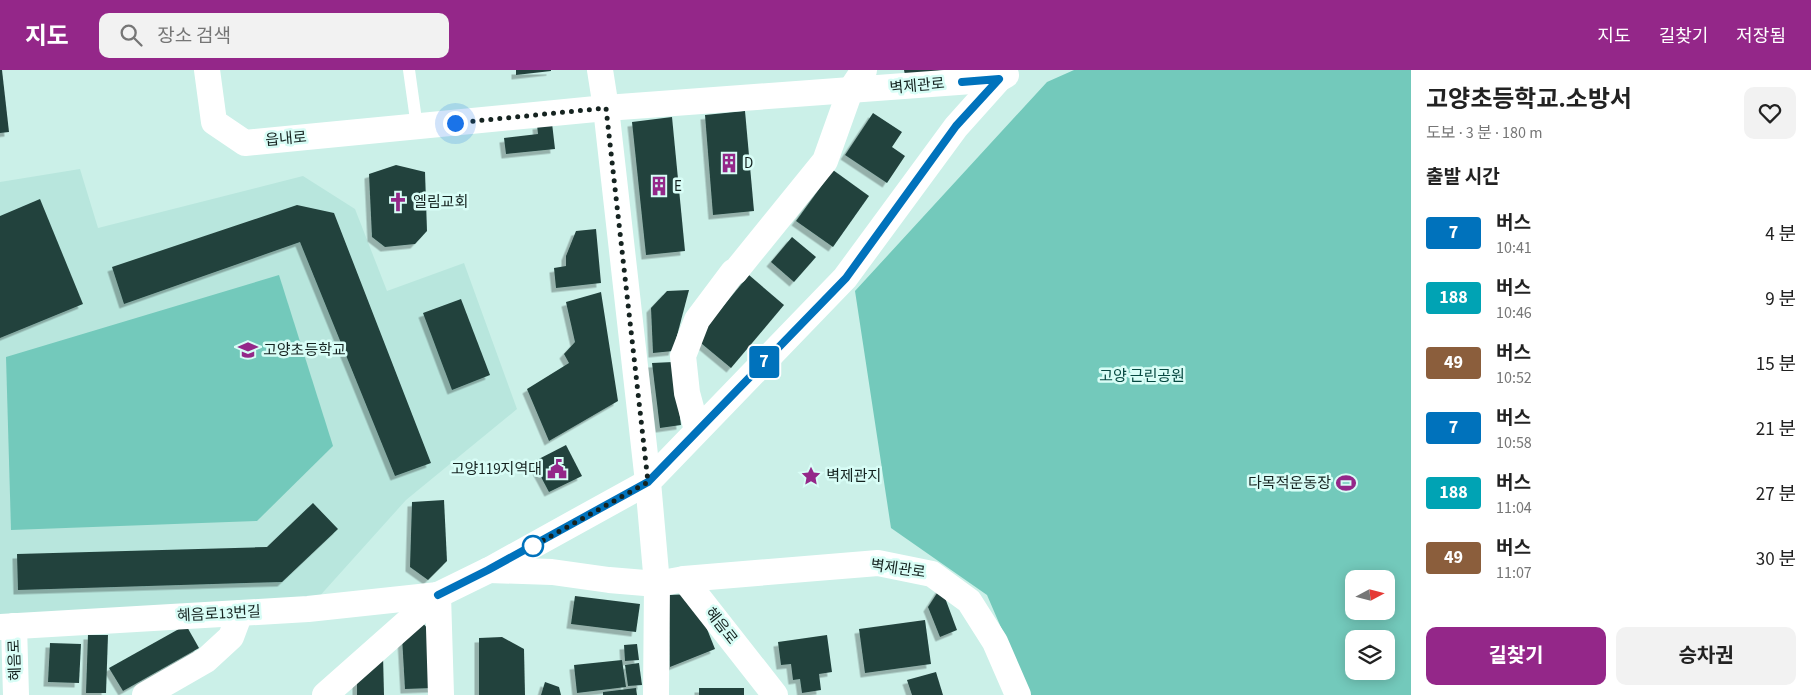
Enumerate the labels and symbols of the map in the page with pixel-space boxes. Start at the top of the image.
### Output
street label: 벽제관로 [889,73,945,99]
your location [443,111,468,136]
street label: 읍내로 [264,127,308,151]
building icon: D [718,152,740,174]
place label: D [744,153,753,174]
building icon: E [648,175,670,197]
place label: E [674,176,682,197]
church icon: 엘림교회 [387,191,409,213]
place label: 엘림교회 [413,192,468,213]
school or university icon: 고양초등학교 [237,339,259,361]
place label: 고양초등학교 [263,340,346,361]
line badge: 7 [748,346,780,378]
park label: 고양 근린공원 [1099,366,1185,387]
public building icon: 고양119지역대 [546,458,568,480]
place label: 고양119지역대 [451,459,542,480]
place icon: 벽제관지 [800,465,822,487]
place label: 벽제관지 [826,466,881,487]
sports icon: 다목적운동장 [1335,472,1357,494]
place label: 다목적운동장 [1248,473,1331,494]
unlabelled marker [522,535,544,557]
street label: 벽제관로 [869,555,927,583]
north arrow [1345,570,1395,620]
street label: 혜음로13번길 [177,601,261,627]
street label: 혜음로 [700,603,742,649]
street label: 혜음로 [4,639,26,681]

